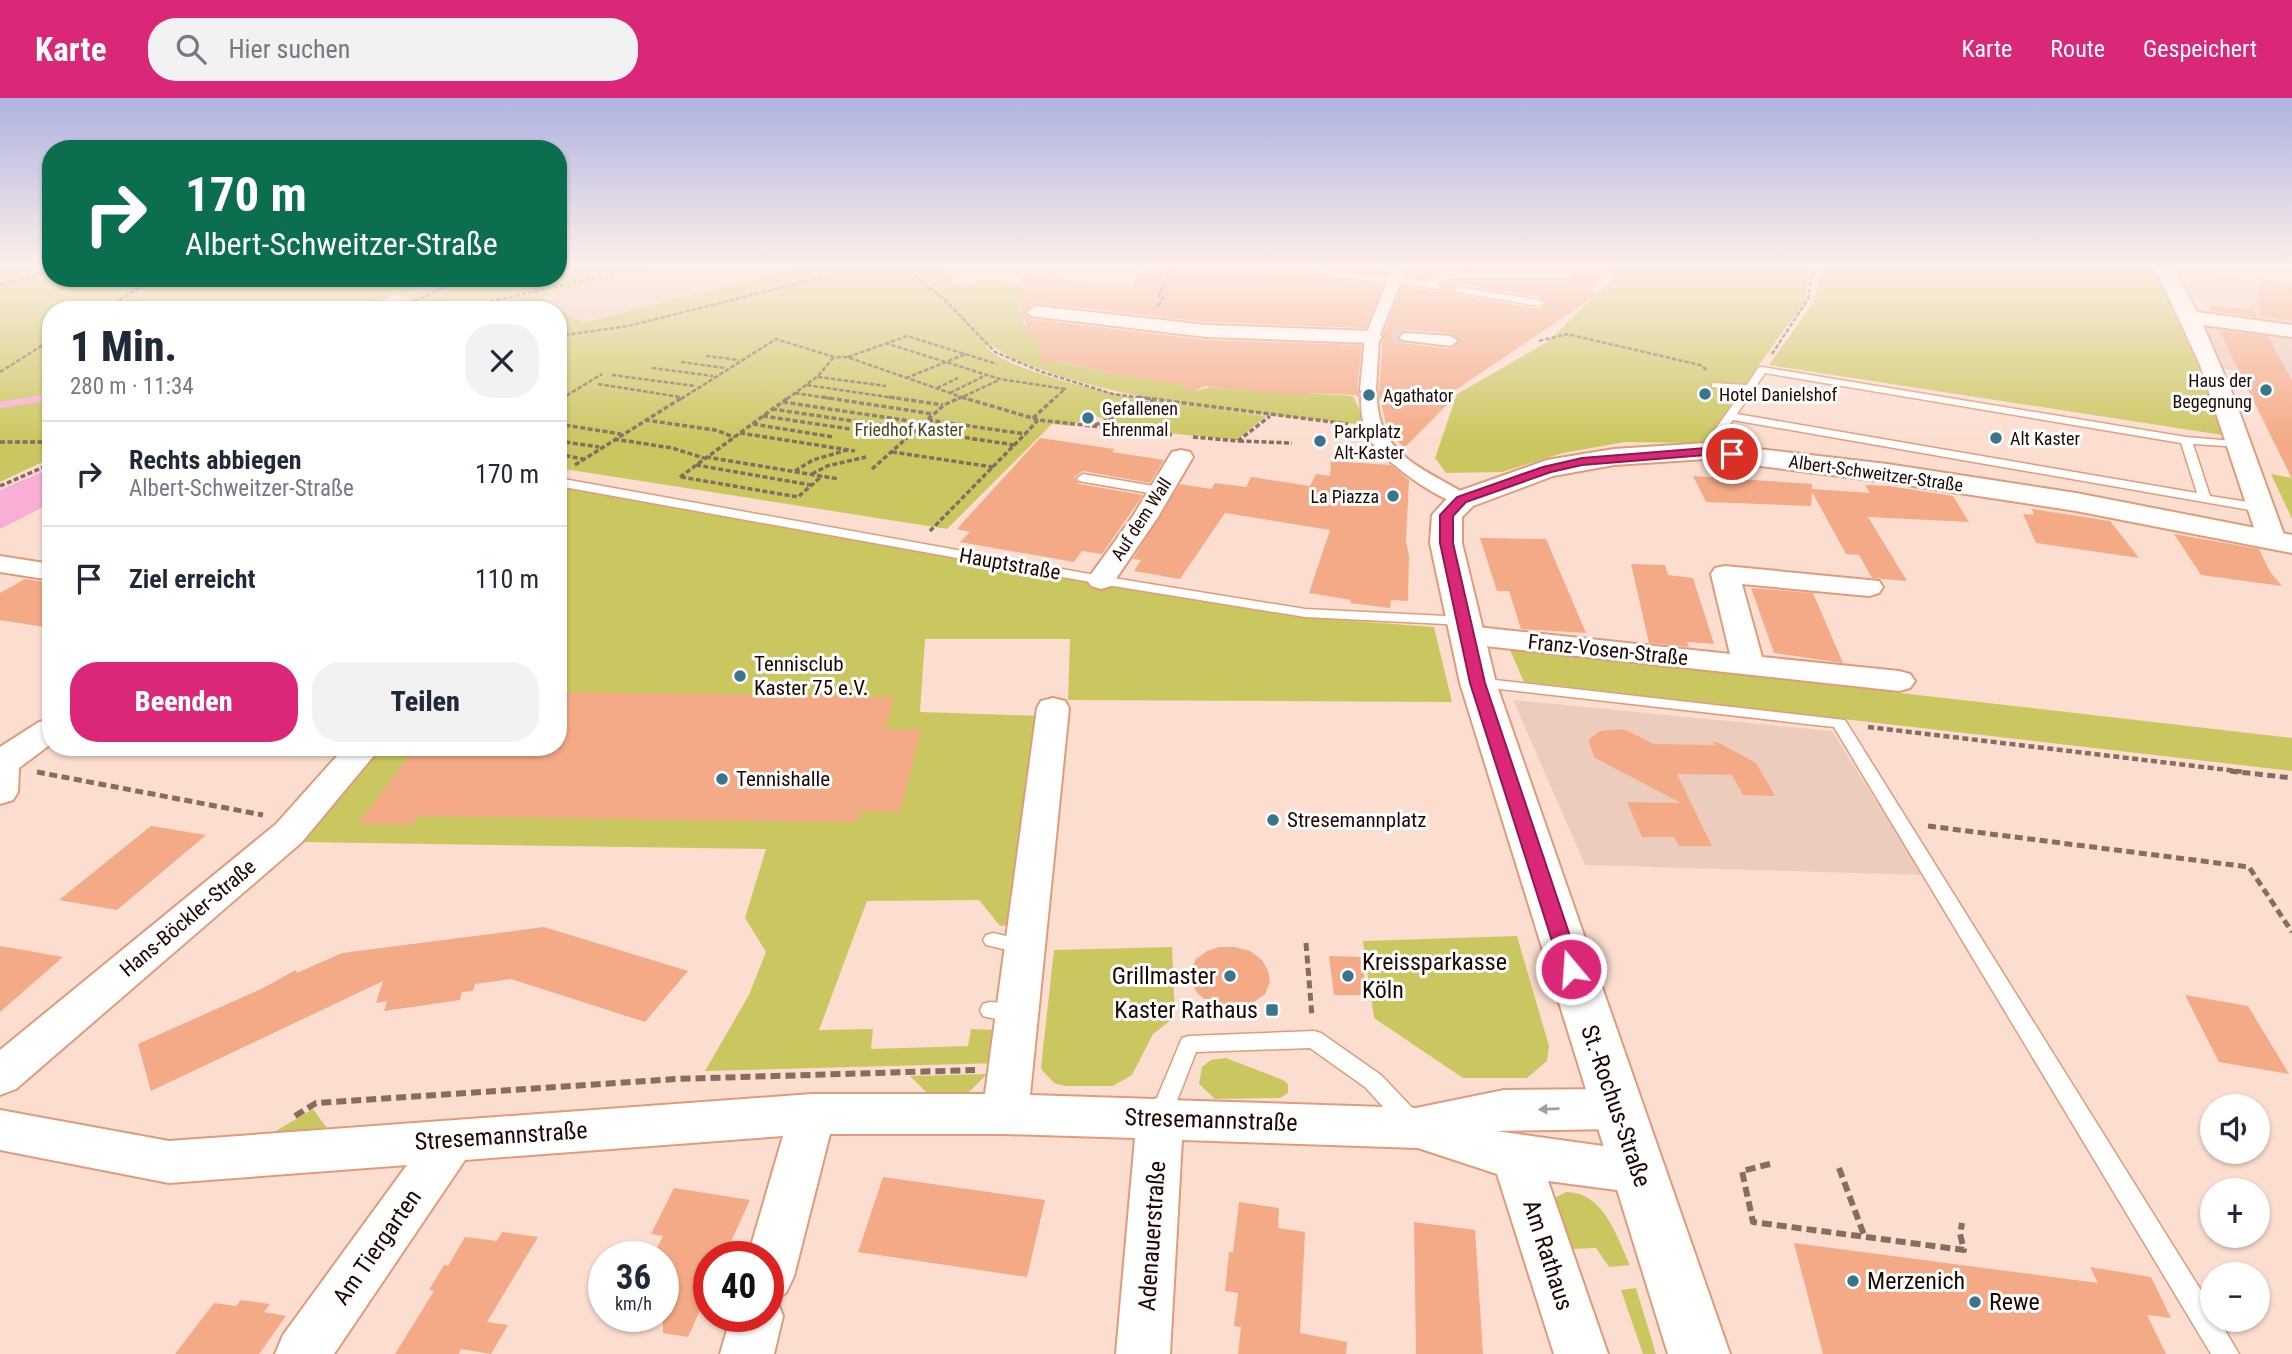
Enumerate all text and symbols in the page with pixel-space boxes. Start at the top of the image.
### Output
search box [148,18,638,81]
text: Karte [35,30,106,69]
icon: search [172,30,210,68]
text: Hier suchen [228,34,350,64]
text: Karte [1962,35,2012,63]
text: Route [2050,35,2105,63]
text: Gespeichert [2143,35,2257,63]
text: 170 m [185,166,307,223]
icon: right [70,168,161,259]
text: Albert-Schweitzer-Straße [185,225,498,263]
text: 1 Min. [70,322,177,371]
button: close [465,324,539,398]
place label: Haus der Begegnung [2173,370,2253,412]
text: 280 m · 11:34 [70,373,194,400]
marker: Haus der Begegnung [2258,382,2274,398]
place label: Hotel Danielshof [1719,384,1837,405]
place label: Agathator [1383,385,1454,406]
marker: Hotel Danielshof [1697,386,1713,402]
marker: Agathator [1361,387,1377,403]
place label: Gefallenen Ehrenmal [1102,398,1178,440]
marker: Gefallenen Ehrenmal [1080,410,1096,426]
park label: Friedhof Kaster [855,419,964,440]
place label: Parkplatz Alt-Kaster [1334,421,1405,463]
pin [1702,424,1762,484]
place label: Alt Kaster [2010,428,2080,449]
marker: Alt Kaster [1988,430,2004,446]
marker: Parkplatz Alt-Kaster [1312,433,1328,449]
icon: arrive [1713,435,1751,473]
text: Rechts abbiegen [129,445,302,475]
street label: Albert-Schweitzer-Straße [1787,450,1965,496]
icon: right [70,455,108,493]
text: 170 m [475,459,539,489]
street label: Auf dem Wall [1107,474,1175,564]
text: Albert-Schweitzer-Straße [129,475,354,502]
place label: La Piazza [1311,486,1379,507]
marker: La Piazza [1385,488,1401,504]
street label: Hauptstraße [957,543,1063,585]
icon: arrive [70,560,108,598]
text: Ziel erreicht [129,564,255,594]
text: 110 m [475,564,539,594]
street label: Franz-Vosen-Straße [1527,630,1690,670]
place label: Tennisclub Kaster 75 e.V. [754,652,868,700]
button: Beenden [70,662,298,742]
button: Teilen [312,662,539,742]
marker: Tennisclub Kaster 75 e.V. [732,668,748,684]
place label: Tennishalle [736,767,830,791]
marker: Tennishalle [714,771,730,787]
place label: Stresemannplatz [1287,808,1426,832]
marker: Stresemannplatz [1265,812,1281,828]
street label: Hans-Böckler-Straße [115,854,261,982]
position arrow [1534,932,1608,1006]
place label: Kreissparkasse Köln [1362,948,1507,1004]
place label: Grillmaster [1112,962,1216,990]
marker: Grillmaster [1222,968,1238,984]
marker: Kreissparkasse Köln [1340,968,1356,984]
place label: Kaster Rathaus [1114,996,1258,1024]
marker: Kaster Rathaus [1264,1002,1280,1018]
street label: St.-Rochus-Straße [1575,1021,1657,1191]
map controls [2200,1094,2270,1332]
button: sound [2200,1094,2270,1164]
street label: Stresemannstraße [1124,1103,1298,1137]
one-way arrow [1538,1103,1560,1114]
street label: Stresemannstraße [414,1116,588,1156]
street label: Adenauerstraße [1133,1160,1171,1312]
button: + [2200,1178,2270,1248]
street label: Am Tiergarten [327,1184,427,1310]
street label: Am Rathaus [1517,1196,1579,1314]
speed limit sign: 40 [693,1241,784,1332]
text: 36 [616,1257,651,1298]
button: − [2200,1262,2270,1332]
place label: Merzenich [1867,1267,1965,1295]
marker: Merzenich [1845,1273,1861,1289]
place label: Rewe [1989,1288,2040,1316]
text: km/h [615,1293,652,1314]
marker: Rewe [1967,1294,1983,1310]

